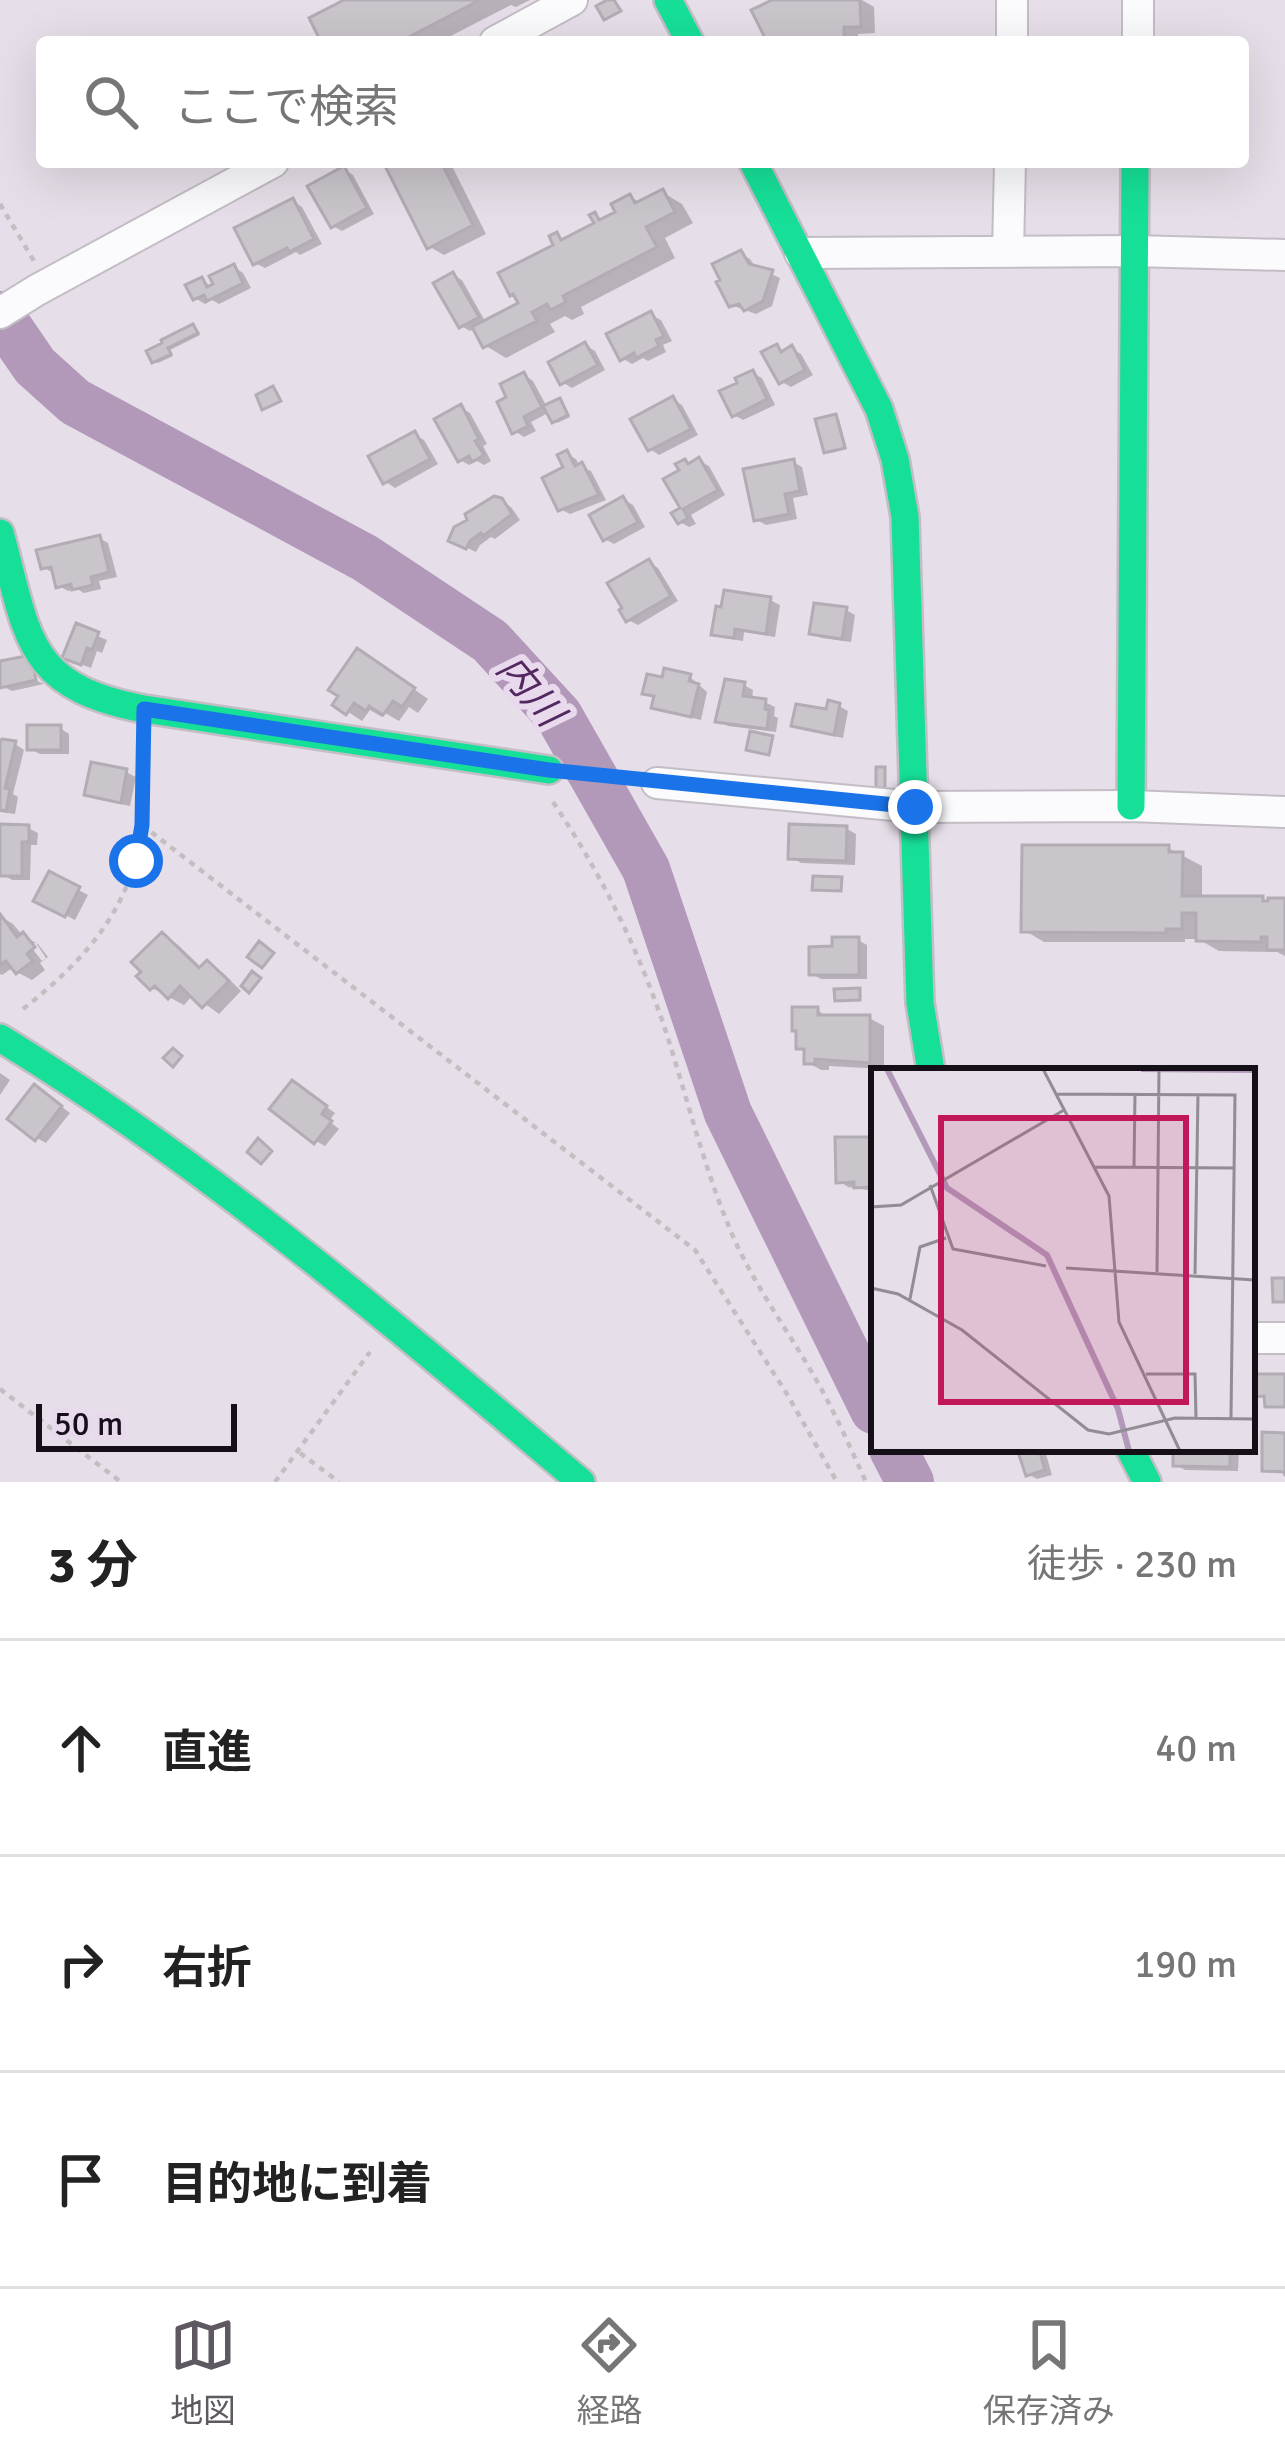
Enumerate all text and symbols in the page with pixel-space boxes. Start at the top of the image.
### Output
search box [36,36,1249,168]
icon: search [78,69,144,135]
text: ここで検索 [174,80,399,135]
water label: 内川 [487,645,576,739]
route end [888,780,942,834]
route start [109,834,163,888]
inset map [871,1068,1255,1452]
scale bar [36,1398,237,1451]
text: 50 m [54,1404,123,1445]
text: 3 分 [48,1534,138,1597]
text: 徒歩 · 230 m [1027,1540,1237,1588]
icon: ahead [48,1715,114,1781]
text: 40 m [1155,1724,1237,1772]
text: 直進 [162,1725,252,1780]
icon: right [48,1931,114,1997]
text: 190 m [1134,1940,1237,1988]
text: 右折 [162,1941,252,1996]
icon: arrive [48,2147,114,2213]
text: 目的地に到着 [162,2157,432,2212]
tab: 地図 [170,2312,236,2432]
tab: 経路 [576,2312,642,2432]
tab: 保存済み [983,2312,1115,2432]

